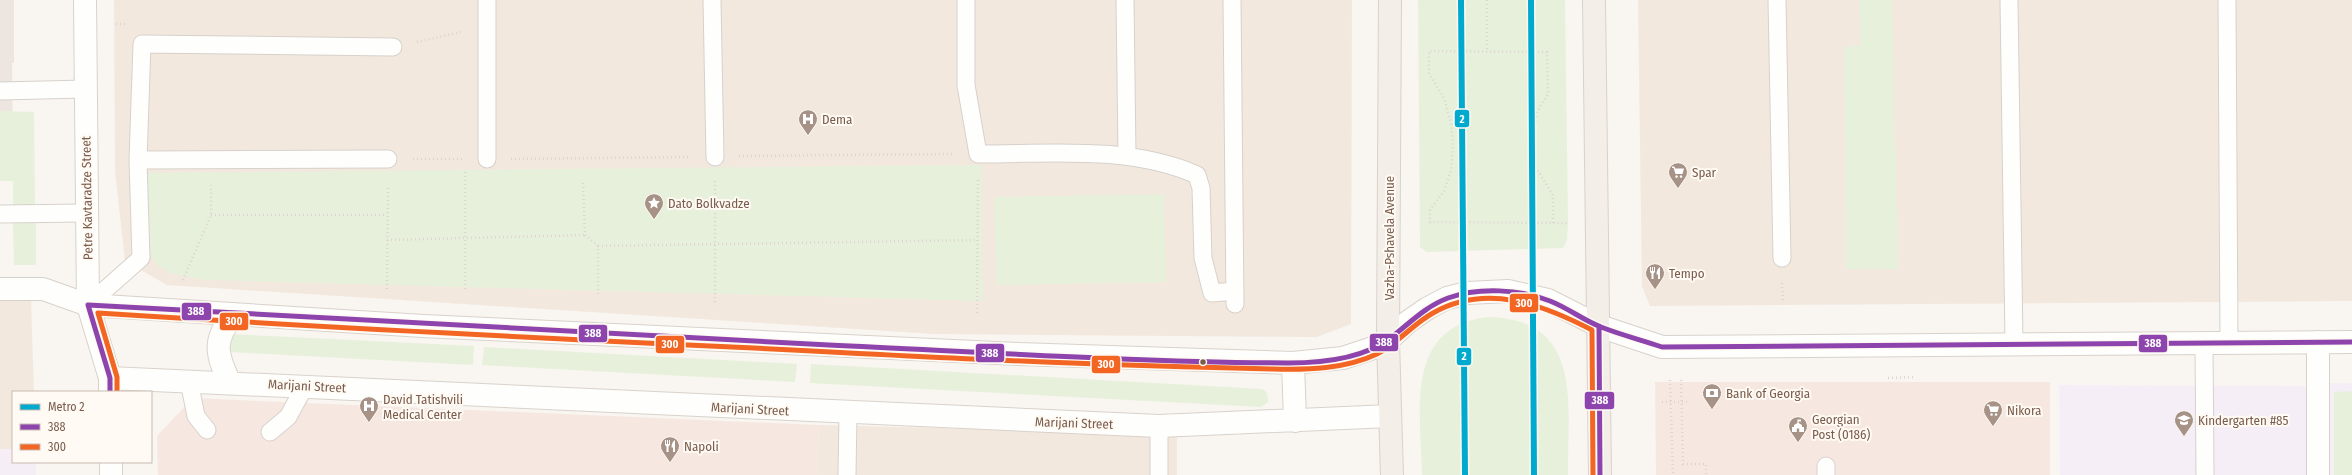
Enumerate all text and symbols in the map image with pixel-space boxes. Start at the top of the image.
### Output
hospital icon: Dema [797,108,819,136]
line badge: 2 [1454,109,1470,128]
place label: Dema [822,112,852,127]
text: 2 [1458,113,1465,126]
street label: Petre Kavtaradze Street [78,135,96,260]
supermarket icon: Spar [1667,161,1689,189]
place label: Spar [1692,165,1717,180]
street label: Vazha-Pshavela Avenue [1382,176,1397,300]
place icon: Dato Bolkvadze [643,192,665,220]
place label: Dato Bolkvadze [668,196,750,211]
restaurant icon: Tempo [1644,262,1666,290]
place label: Tempo [1669,266,1705,281]
line badge: 300 [1509,293,1539,313]
text: 300 [1514,297,1533,310]
line badge: 388 [181,302,212,321]
text: 388 [187,305,205,318]
line badge: 300 [219,312,249,331]
text: 300 [224,315,243,328]
line badge: 388 [578,324,608,343]
text: 388 [584,327,602,340]
line badge: 388 [1369,333,1399,352]
line badge: 388 [2138,334,2168,353]
line badge: 300 [655,335,685,354]
text: 388 [1375,336,1393,349]
text: 388 [2144,337,2162,350]
text: 300 [660,338,679,351]
line badge: 388 [975,343,1005,363]
text: 388 [981,347,999,360]
line badge: 2 [1456,347,1472,366]
text: 2 [1460,350,1467,363]
line badge: 300 [1091,355,1121,374]
unlabelled marker [1198,357,1208,367]
text: 300 [1096,358,1115,371]
street label: Marijani Street [268,376,347,396]
bank icon: Bank of Georgia [1701,382,1723,410]
place label: Bank of Georgia [1726,386,1810,401]
legend [12,391,152,463]
line badge: 388 [1584,391,1615,410]
place label: David Tatishvili Medical Center [383,392,463,422]
text: 388 [1591,394,1609,407]
hospital icon: David Tatishvili Medical Center [358,395,380,423]
street label: Marijani Street [711,399,790,419]
supermarket icon: Nikora [1982,399,2004,427]
text: Metro 2 [48,400,85,414]
place label: Nikora [2007,403,2041,418]
school or university icon: Kindergarten #85 [2173,409,2195,437]
place label: Georgian Post (0186) [1812,412,1870,442]
place label: Kindergarten #85 [2198,413,2289,428]
street label: Marijani Street [1035,414,1114,432]
public building icon: Georgian Post (0186) [1787,415,1809,443]
text: 388 [48,420,65,434]
restaurant icon: Napoli [659,435,681,463]
place label: Napoli [684,439,719,454]
text: 300 [48,440,66,454]

